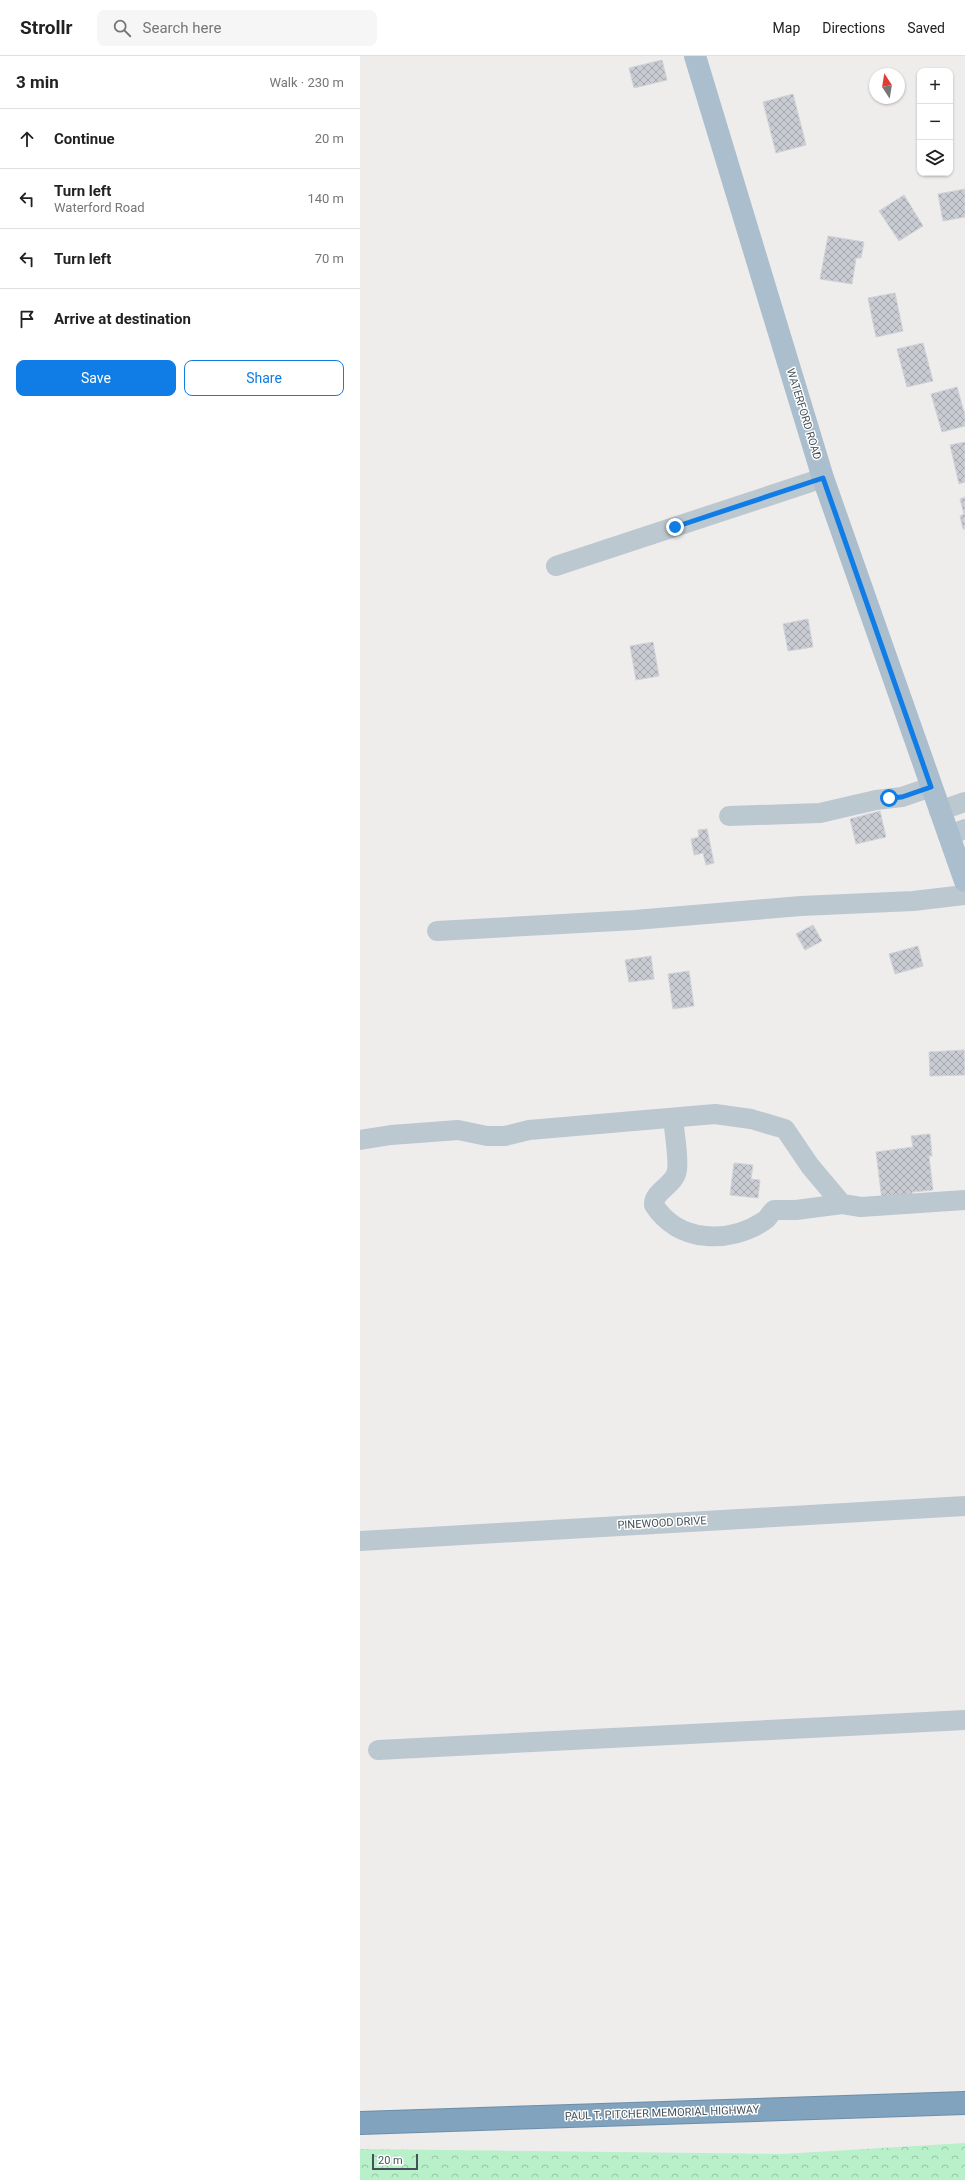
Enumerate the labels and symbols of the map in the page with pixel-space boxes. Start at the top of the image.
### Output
north arrow [869,68,905,104]
street label: WATERFORD ROAD [784,367,824,461]
route end [666,518,684,536]
route start [880,789,898,807]
street label: PINEWOOD DRIVE [617,1514,707,1532]
street label: PAUL T. PITCHER MEMORIAL HIGHWAY [565,2103,760,2123]
scale bar [372,2152,418,2171]

